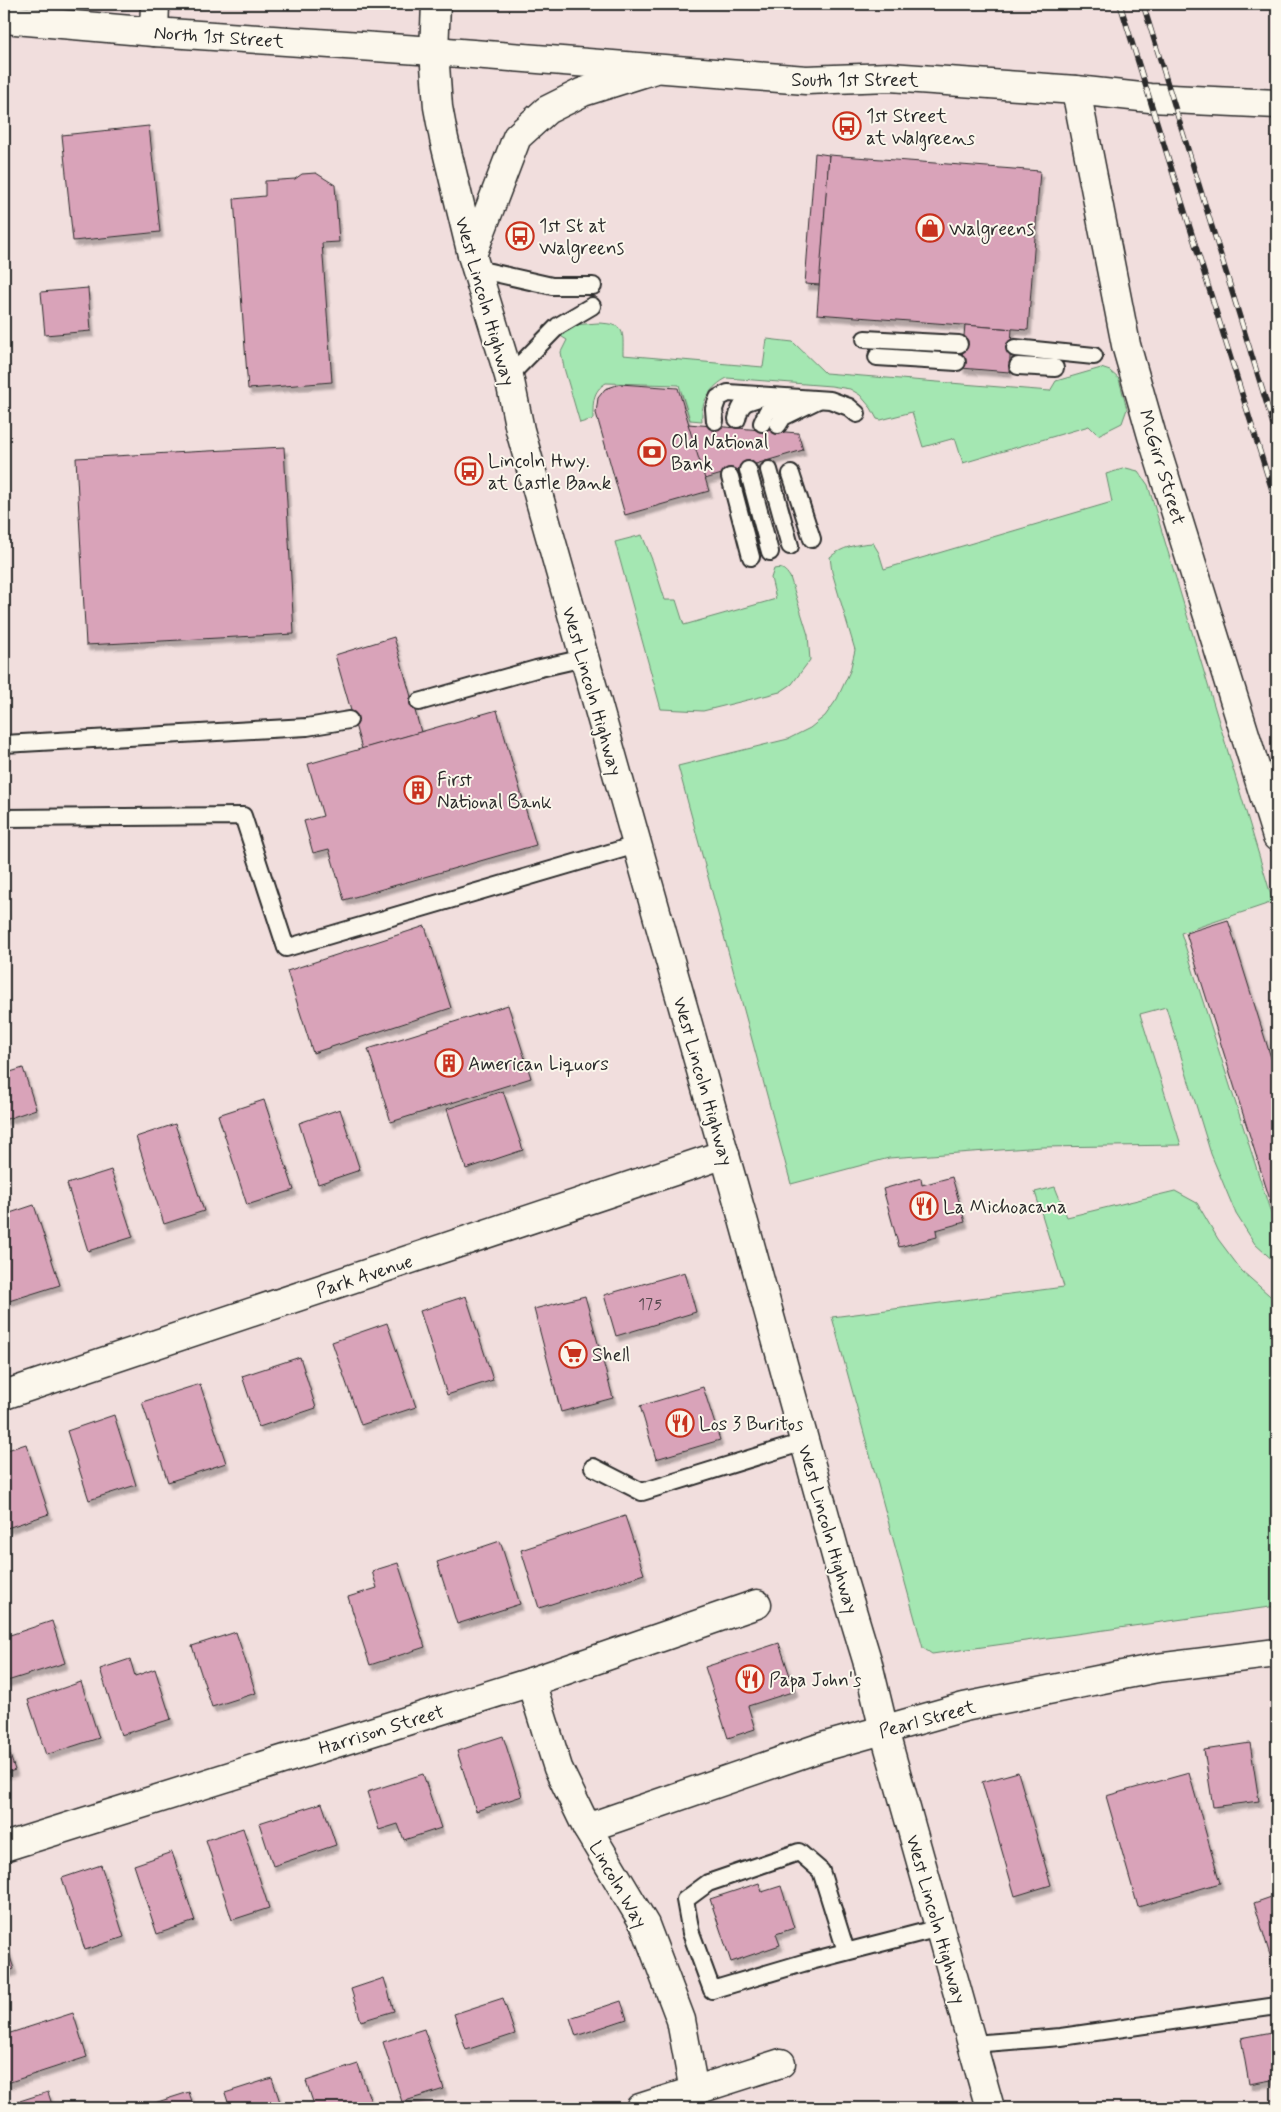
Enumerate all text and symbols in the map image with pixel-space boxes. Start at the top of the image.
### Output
street label: North 1st Street [153,20,285,55]
street label: South 1st Street [791,68,919,93]
place label: 1st Street at Walgreens [866,104,976,152]
bus stop icon: 1st Street at Walgreens [832,111,862,141]
shop icon: Walgreens [915,213,945,243]
street label: West Lincoln Highway [448,214,521,389]
place label: 1st St at Walgreens [539,214,624,263]
place label: Walgreens [949,217,1034,244]
bus stop icon: 1st St at Walgreens [505,221,535,251]
street label: McGirr Street [1132,407,1191,528]
place label: Old National Bank [671,430,769,477]
bank icon: Old National Bank [637,437,667,467]
place label: Lincoln Hwy. at Castle Bank [488,449,612,496]
bus stop icon: Lincoln Hwy. at Castle Bank [454,456,484,486]
street label: West Lincoln Highway [555,604,628,779]
place label: First National Bank [437,768,552,815]
building icon: First National Bank [403,775,433,805]
street label: West Lincoln Highway [666,994,739,1169]
building icon: American Liquors [434,1048,464,1078]
place label: American Liquors [468,1052,609,1077]
restaurant icon: La Michoacana [909,1191,939,1221]
place label: La Michoacana [943,1195,1067,1220]
street label: Park Avenue [313,1249,416,1304]
house number: 175 [638,1294,662,1315]
supermarket icon: Shell [558,1339,588,1369]
place label: Shell [592,1343,630,1368]
restaurant icon: Los 3 Buritos [665,1408,695,1438]
place label: Los 3 Buritos [699,1412,804,1437]
street label: West Lincoln Highway [791,1442,864,1617]
restaurant icon: Papa John's [735,1664,765,1694]
place label: Papa John's [769,1668,862,1693]
street label: Pearl Street [876,1694,979,1744]
street label: Harrison Street [316,1699,447,1761]
street label: West Lincoln Highway [899,1832,972,2007]
street label: Lincoln Way [582,1837,653,1933]

